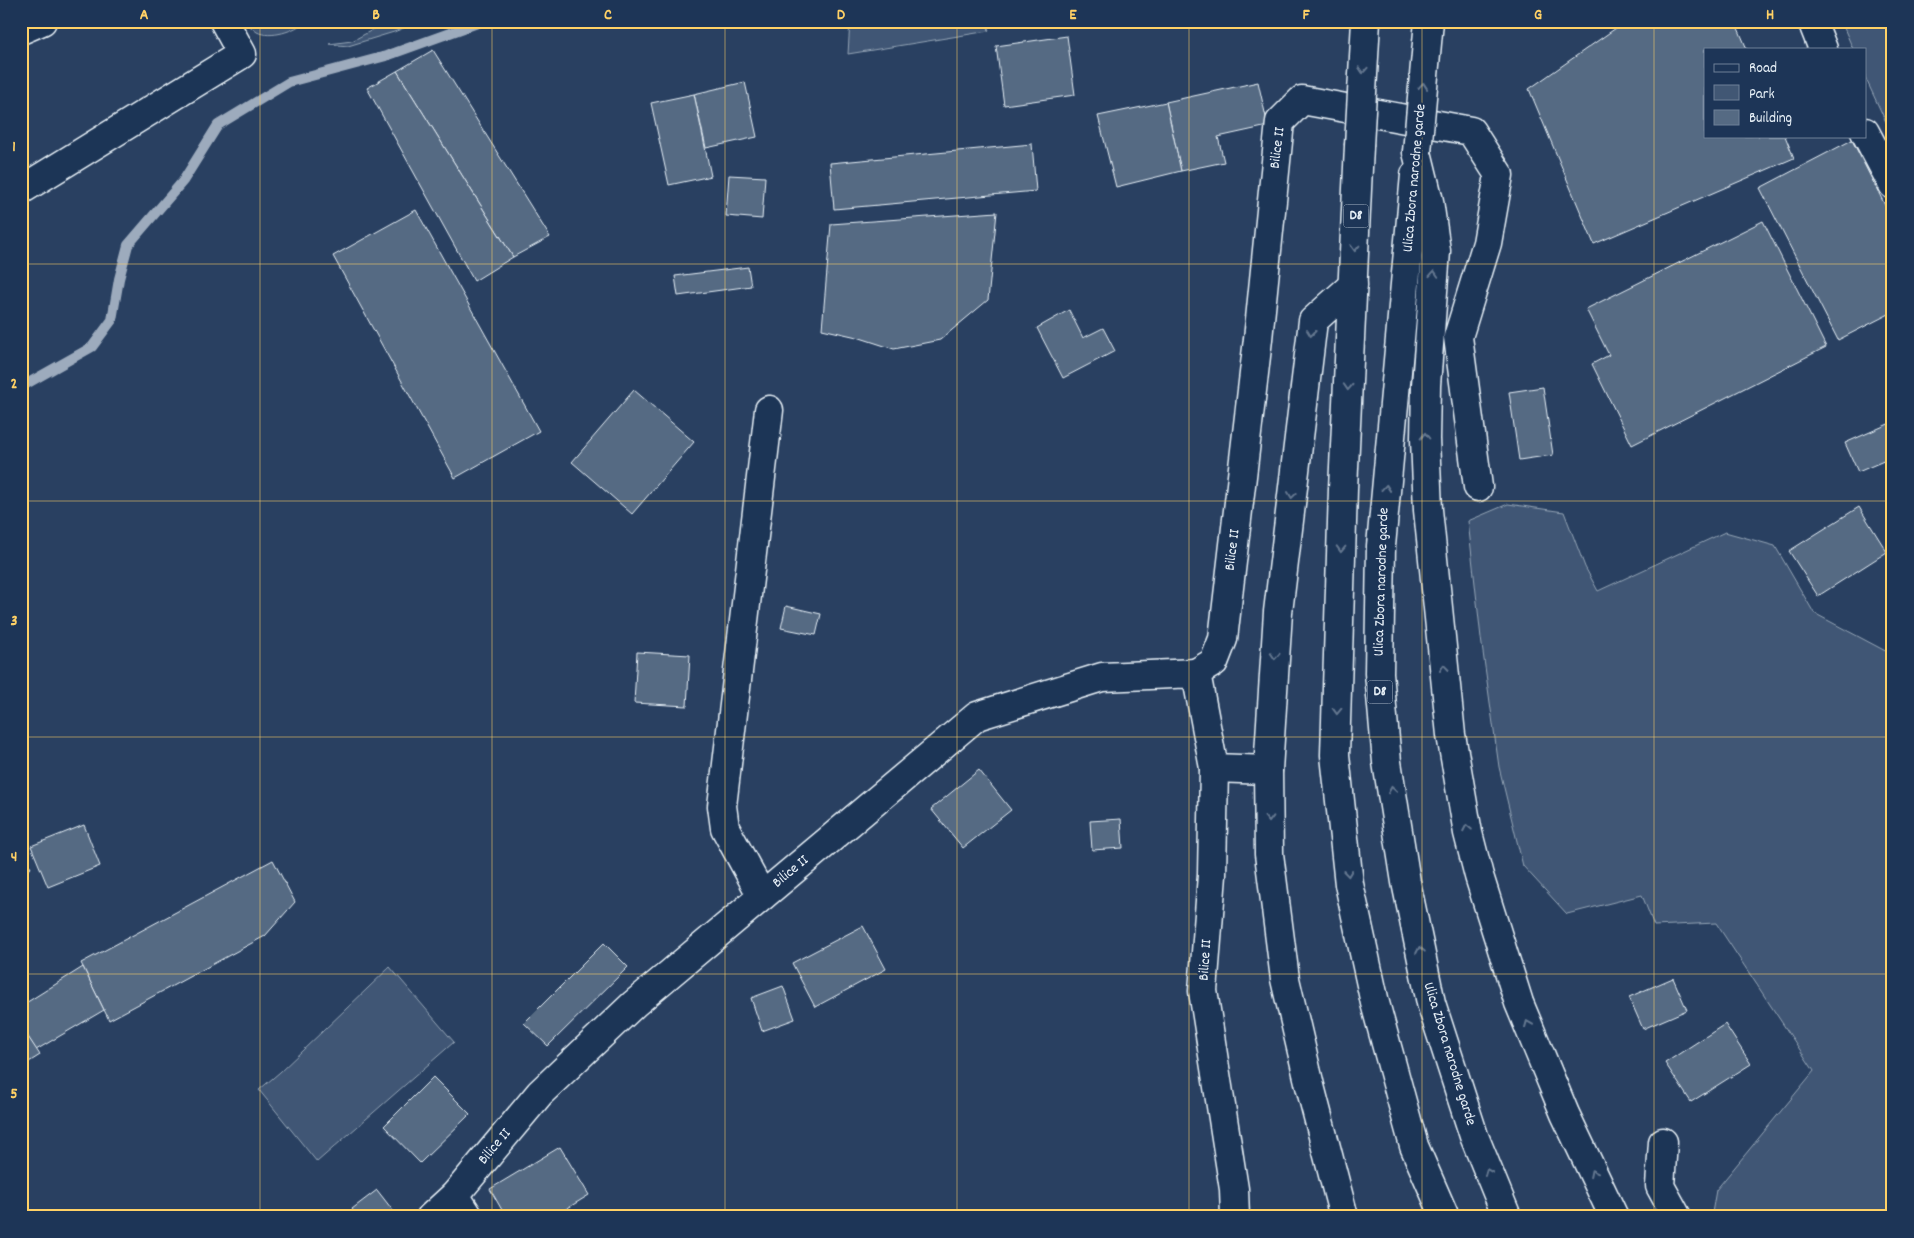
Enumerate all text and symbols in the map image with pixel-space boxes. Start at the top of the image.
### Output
text: A [140,4,149,27]
text: B [372,4,380,27]
text: C [604,4,612,27]
text: D [837,4,846,27]
text: E [1069,4,1077,27]
text: F [1302,4,1310,27]
text: G [1534,4,1542,27]
text: H [1766,4,1774,27]
legend [1704,48,1866,138]
text: Road [1749,58,1777,80]
one-way arrow [1358,66,1369,74]
one-way arrow [1417,82,1428,90]
text: Park [1749,84,1775,106]
street label: Ulica Zbora narodne garde [1398,102,1432,253]
text: Building [1749,108,1792,130]
street label: Bilice II [1265,126,1291,170]
text: 1 [12,136,16,159]
road number: D8 [1344,205,1368,228]
one-way arrow [1349,244,1360,252]
one-way arrow [1429,269,1440,277]
one-way arrow [1306,330,1317,338]
text: 2 [11,373,18,396]
one-way arrow [1342,383,1353,391]
one-way arrow [1420,432,1430,440]
one-way arrow [1380,484,1391,492]
one-way arrow [1287,491,1298,499]
street label: Ulica Zbora narodne garde [1368,507,1396,657]
street label: Bilice II [1220,528,1246,572]
one-way arrow [1336,546,1346,553]
text: 3 [10,610,18,633]
one-way arrow [1269,653,1280,661]
one-way arrow [1439,663,1450,671]
road number: D8 [1368,680,1392,704]
one-way arrow [1331,708,1342,716]
one-way arrow [1387,785,1397,794]
one-way arrow [1264,815,1274,823]
one-way arrow [1463,824,1473,833]
text: 4 [11,846,17,869]
street label: Bilice II [768,850,814,894]
one-way arrow [1342,869,1353,877]
street label: Bilice II [1194,938,1218,981]
one-way arrow [1415,945,1426,954]
street label: Ulica Zbora narodne garde [1417,980,1481,1129]
one-way arrow [1524,1020,1534,1029]
text: 5 [10,1083,18,1106]
street label: Bilice II [473,1124,517,1170]
one-way arrow [1484,1168,1494,1176]
one-way arrow [1588,1169,1599,1178]

